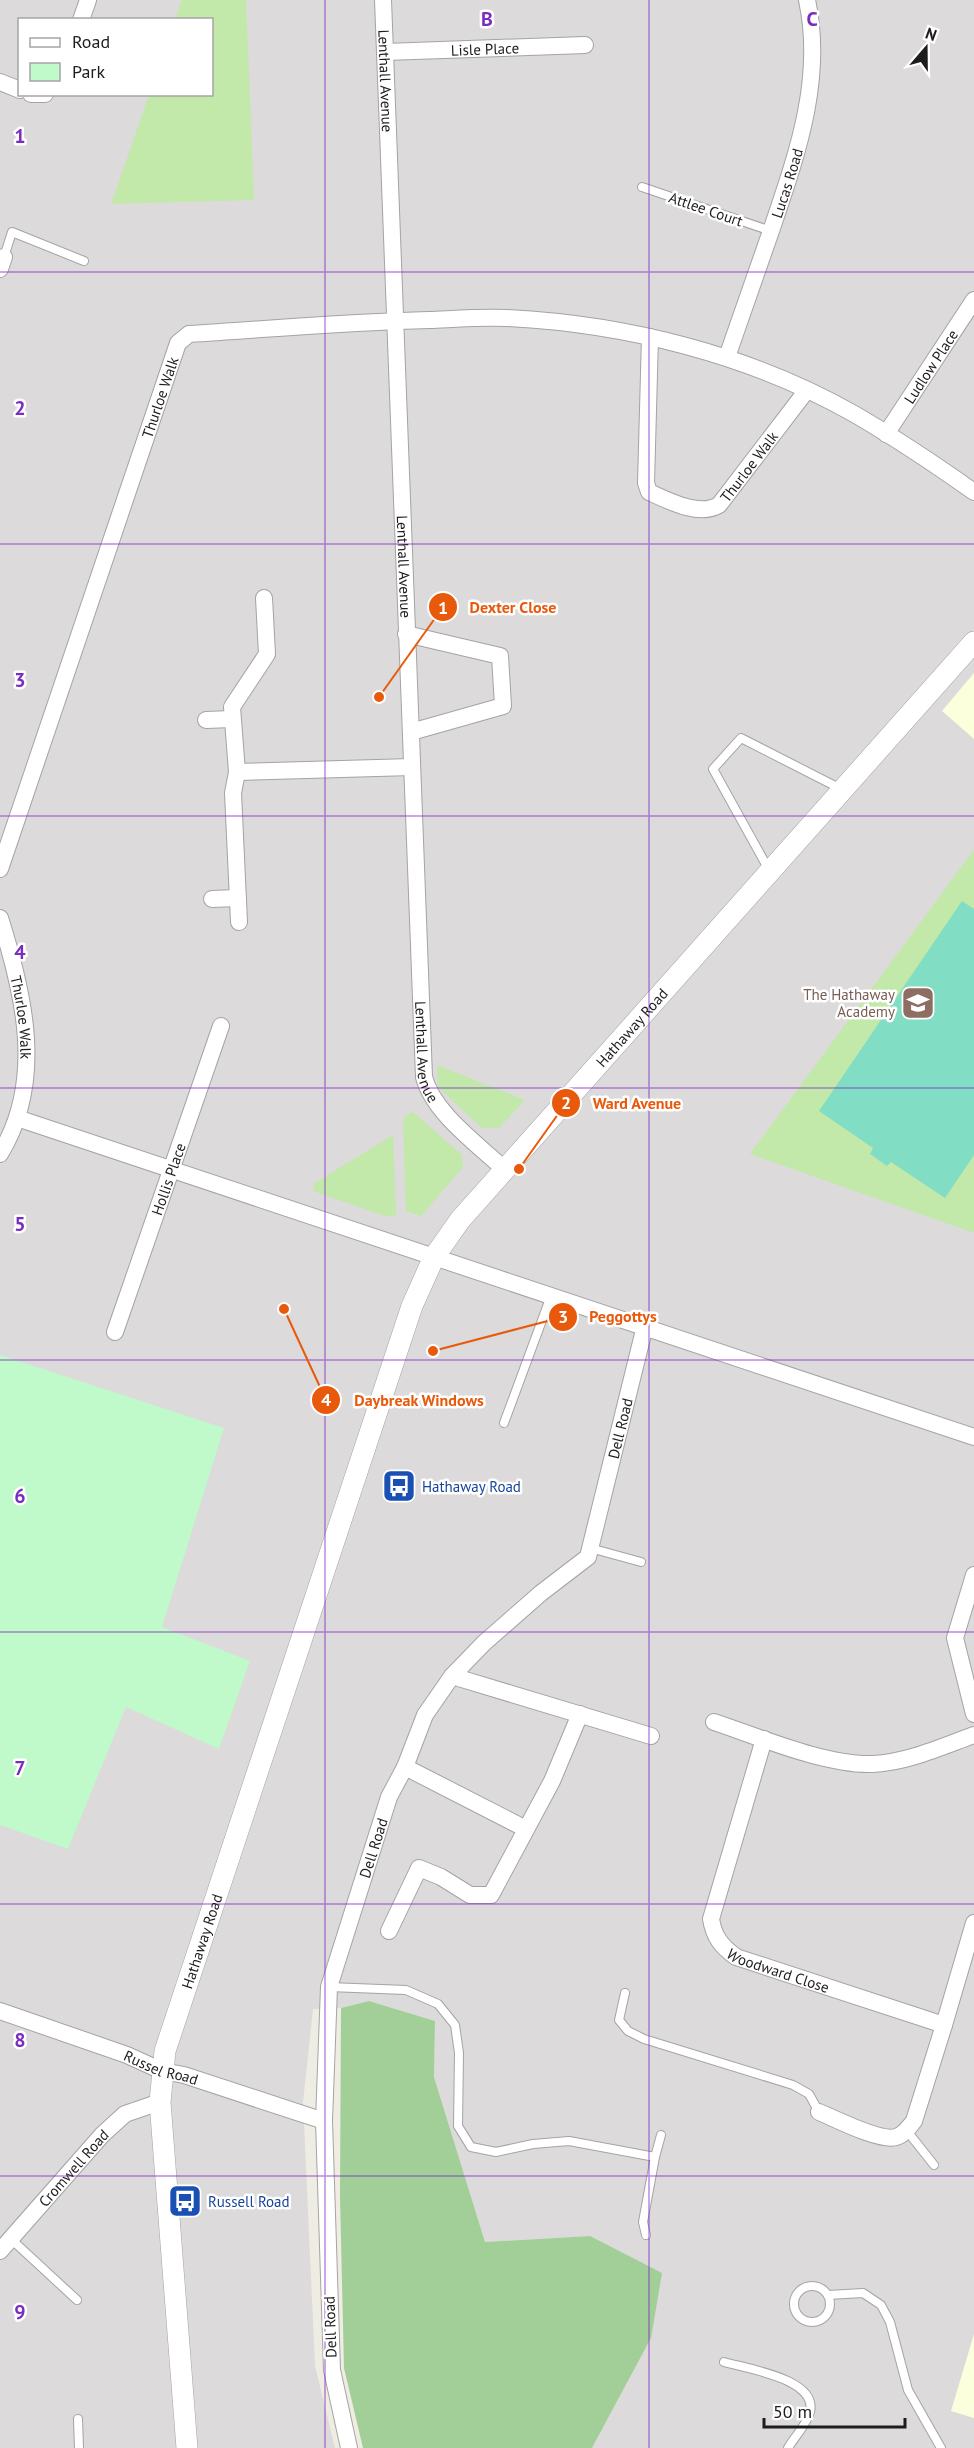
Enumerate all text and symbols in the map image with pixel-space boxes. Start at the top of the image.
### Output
text: B [481,6,493,32]
text: C [806,6,818,32]
legend [18,18,213,96]
north arrow [896,18,956,78]
text: N [923,23,939,45]
street label: Lenthall Avenue [375,29,398,133]
text: Road [72,30,110,53]
street label: Lisle Place [450,38,519,59]
text: Park [72,60,105,83]
text: 1 [14,123,26,149]
street label: Lucas Road [767,146,807,220]
street label: Attlee Court [667,187,745,231]
street label: Ludlow Place [899,326,962,407]
street label: Thurloe Walk [137,353,182,440]
text: 2 [14,395,26,421]
street label: Thurloe Walk [715,426,782,506]
street label: Lenthall Avenue [393,515,416,618]
callout: Dexter Close [428,590,569,624]
text: 1 [438,596,448,619]
text: Dexter Close [470,597,556,617]
text: 3 [14,667,26,693]
text: 4 [14,939,26,965]
street label: Thurloe Walk [7,973,36,1060]
street label: Hathaway Road [591,984,671,1071]
place label: The Hathaway Academy [803,985,895,1021]
school or university icon: The Hathaway Academy [900,985,936,1021]
street label: Lenthall Avenue [412,1001,443,1106]
callout: Ward Avenue [551,1086,694,1120]
text: 2 [561,1091,571,1114]
text: Ward Avenue [593,1093,681,1113]
street label: Hollis Place [147,1140,189,1218]
text: 5 [14,1211,26,1237]
callout: Peggottys [548,1300,669,1334]
text: 3 [558,1305,568,1328]
text: Peggottys [589,1306,657,1326]
callout: Daybreak Windows [311,1383,496,1417]
text: 4 [321,1388,331,1411]
text: Daybreak Windows [354,1390,484,1410]
street label: Dell Road [603,1396,636,1461]
bus stop icon: Hathaway Road [381,1468,417,1504]
place label: Hathaway Road [422,1477,521,1496]
text: 6 [14,1483,26,1509]
text: 7 [14,1755,26,1781]
street label: Dell Road [355,1815,391,1880]
street label: Hathaway Road [177,1891,226,1991]
street label: Woodward Close [723,1944,832,1996]
text: 8 [14,2027,26,2053]
street label: Russel Road [121,2045,201,2089]
street label: Cromwell Road [34,2125,112,2210]
bus stop icon: Russell Road [167,2183,203,2219]
place label: Russell Road [208,2192,290,2211]
street label: Dell Road [319,2296,341,2358]
text: 9 [14,2299,26,2325]
scale bar [764,2391,905,2429]
text: 50 m [773,2400,812,2423]

